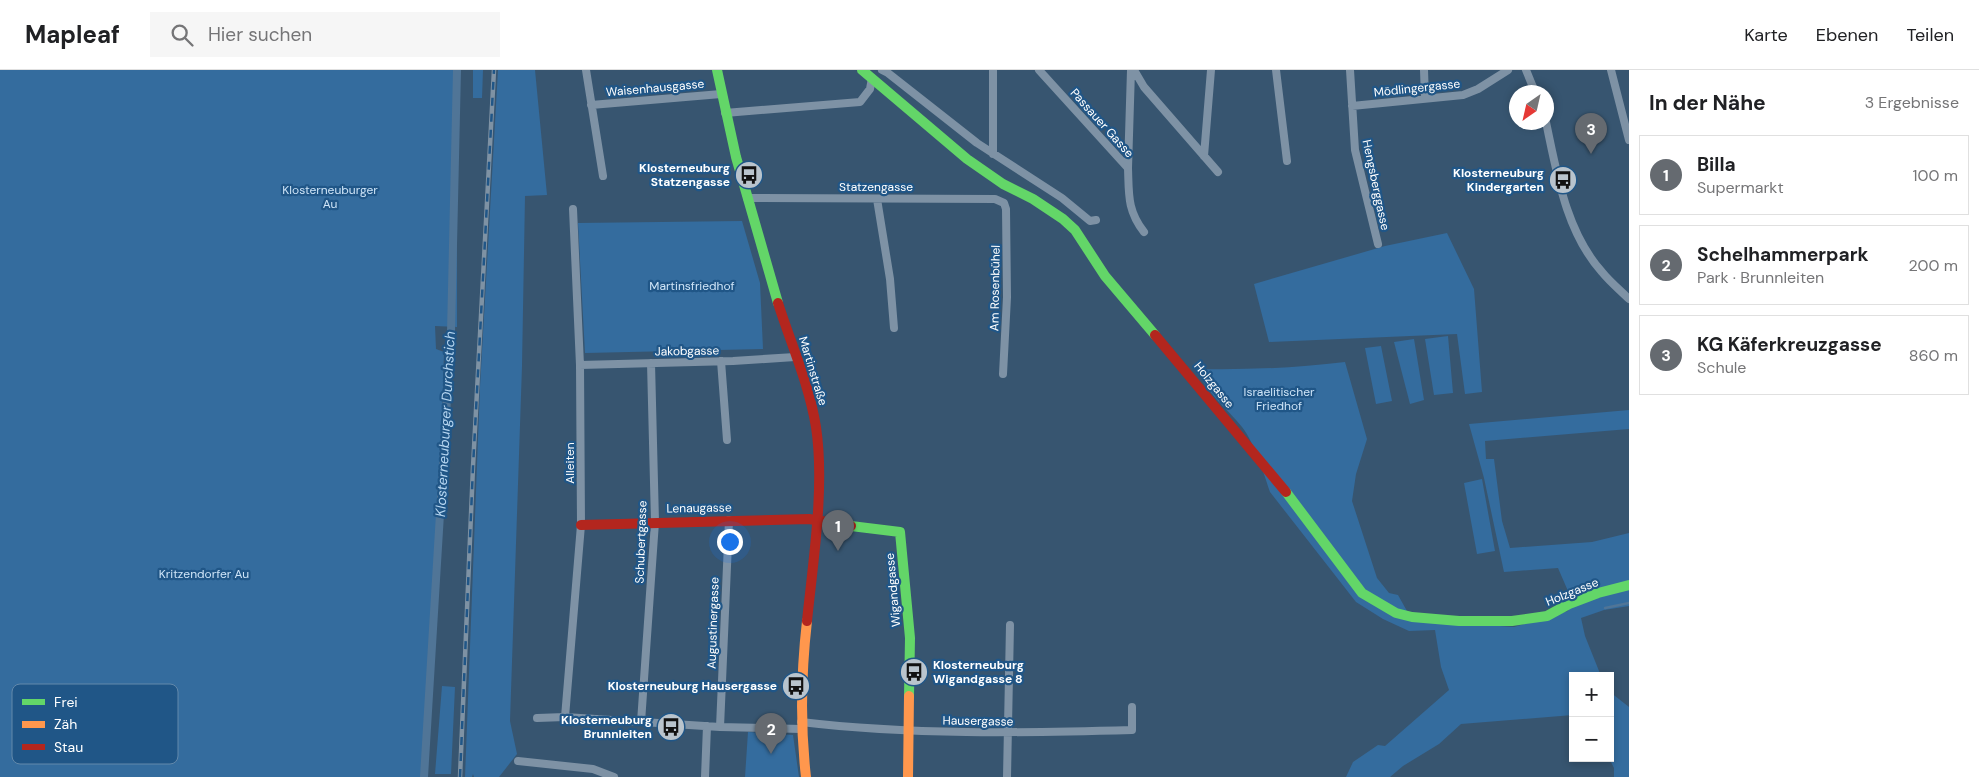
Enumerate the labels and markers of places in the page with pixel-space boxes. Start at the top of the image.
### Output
pin: 3 [1575,113,1607,154]
place label: Klosterneuburg Statzengasse [639,160,730,190]
bus stop icon: Klosterneuburg Statzengasse [734,160,764,190]
place label: Klosterneuburg Kindergarten [1453,165,1544,195]
bus stop icon: Klosterneuburg Kindergarten [1548,165,1578,195]
pin: 1 [822,510,854,551]
bus stop icon: Klosterneuburg Wigandgasse 8 [899,657,929,687]
place label: Klosterneuburg Wigandgasse 8 [933,657,1024,687]
bus stop icon: Klosterneuburg Hausergasse [781,671,811,701]
place label: Klosterneuburg Hausergasse [608,678,777,694]
place label: Klosterneuburg Brunnleiten [561,712,652,742]
bus stop icon: Klosterneuburg Brunnleiten [656,712,686,742]
pin: 2 [755,713,787,754]

